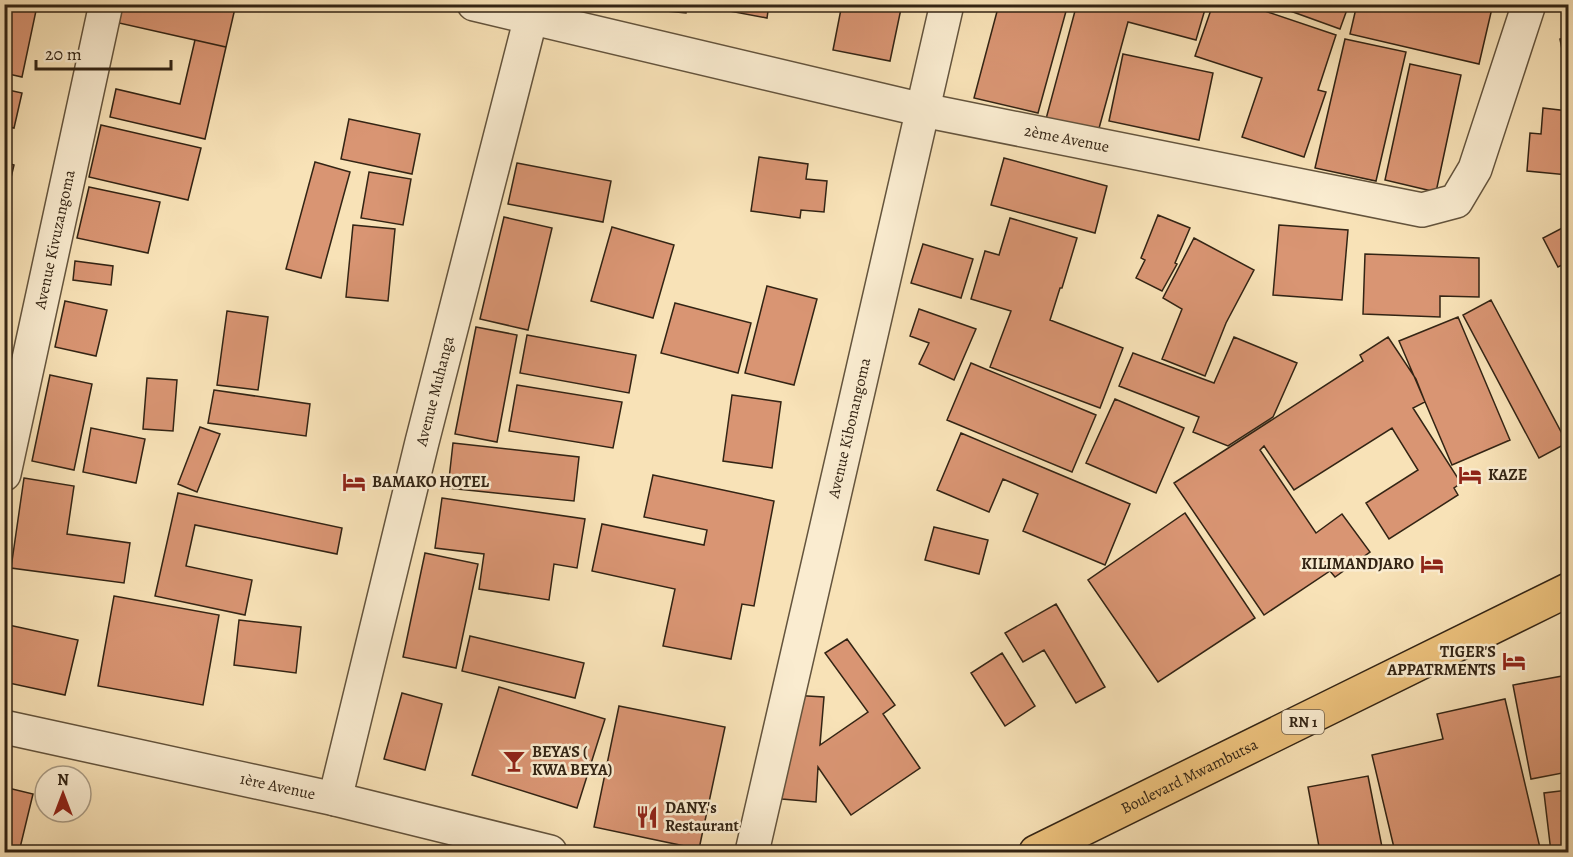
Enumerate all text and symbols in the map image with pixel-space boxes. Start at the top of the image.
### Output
scale bar [36,33,171,71]
text: 20 m [45,42,82,66]
street label: 2ème Avenue [1022,120,1111,158]
street label: Avenue Kivuzangoma [29,167,81,312]
street label: Avenue Muhanga [410,333,460,449]
street label: Avenue Kibonangoma [822,355,876,501]
hotel icon: KAZE [1457,462,1483,488]
place label: KAZE [1488,464,1527,486]
hotel icon: BAMAKO HOTEL [341,469,367,495]
place label: BAMAKO HOTEL [372,471,490,493]
hotel icon: KILIMANDJARO [1419,551,1445,577]
place label: KILIMANDJARO [1301,553,1414,575]
place label: TIGER'S APPATRMENTS [1386,641,1496,681]
hotel icon: TIGER'S APPATRMENTS [1501,648,1527,674]
road number: RN 1 [1282,710,1324,734]
street label: Boulevard Mwambutsa [1117,733,1262,820]
place label: BEYA'S ( KWA BEYA) [532,741,612,781]
bar icon: BEYA'S ( KWA BEYA) [501,748,527,774]
north arrow [33,764,93,824]
street label: 1ère Avenue [238,768,317,805]
text: N [57,769,69,791]
place label: DANY's Restaurant [665,797,740,837]
restaurant icon: DANY's Restaurant [634,804,660,830]

